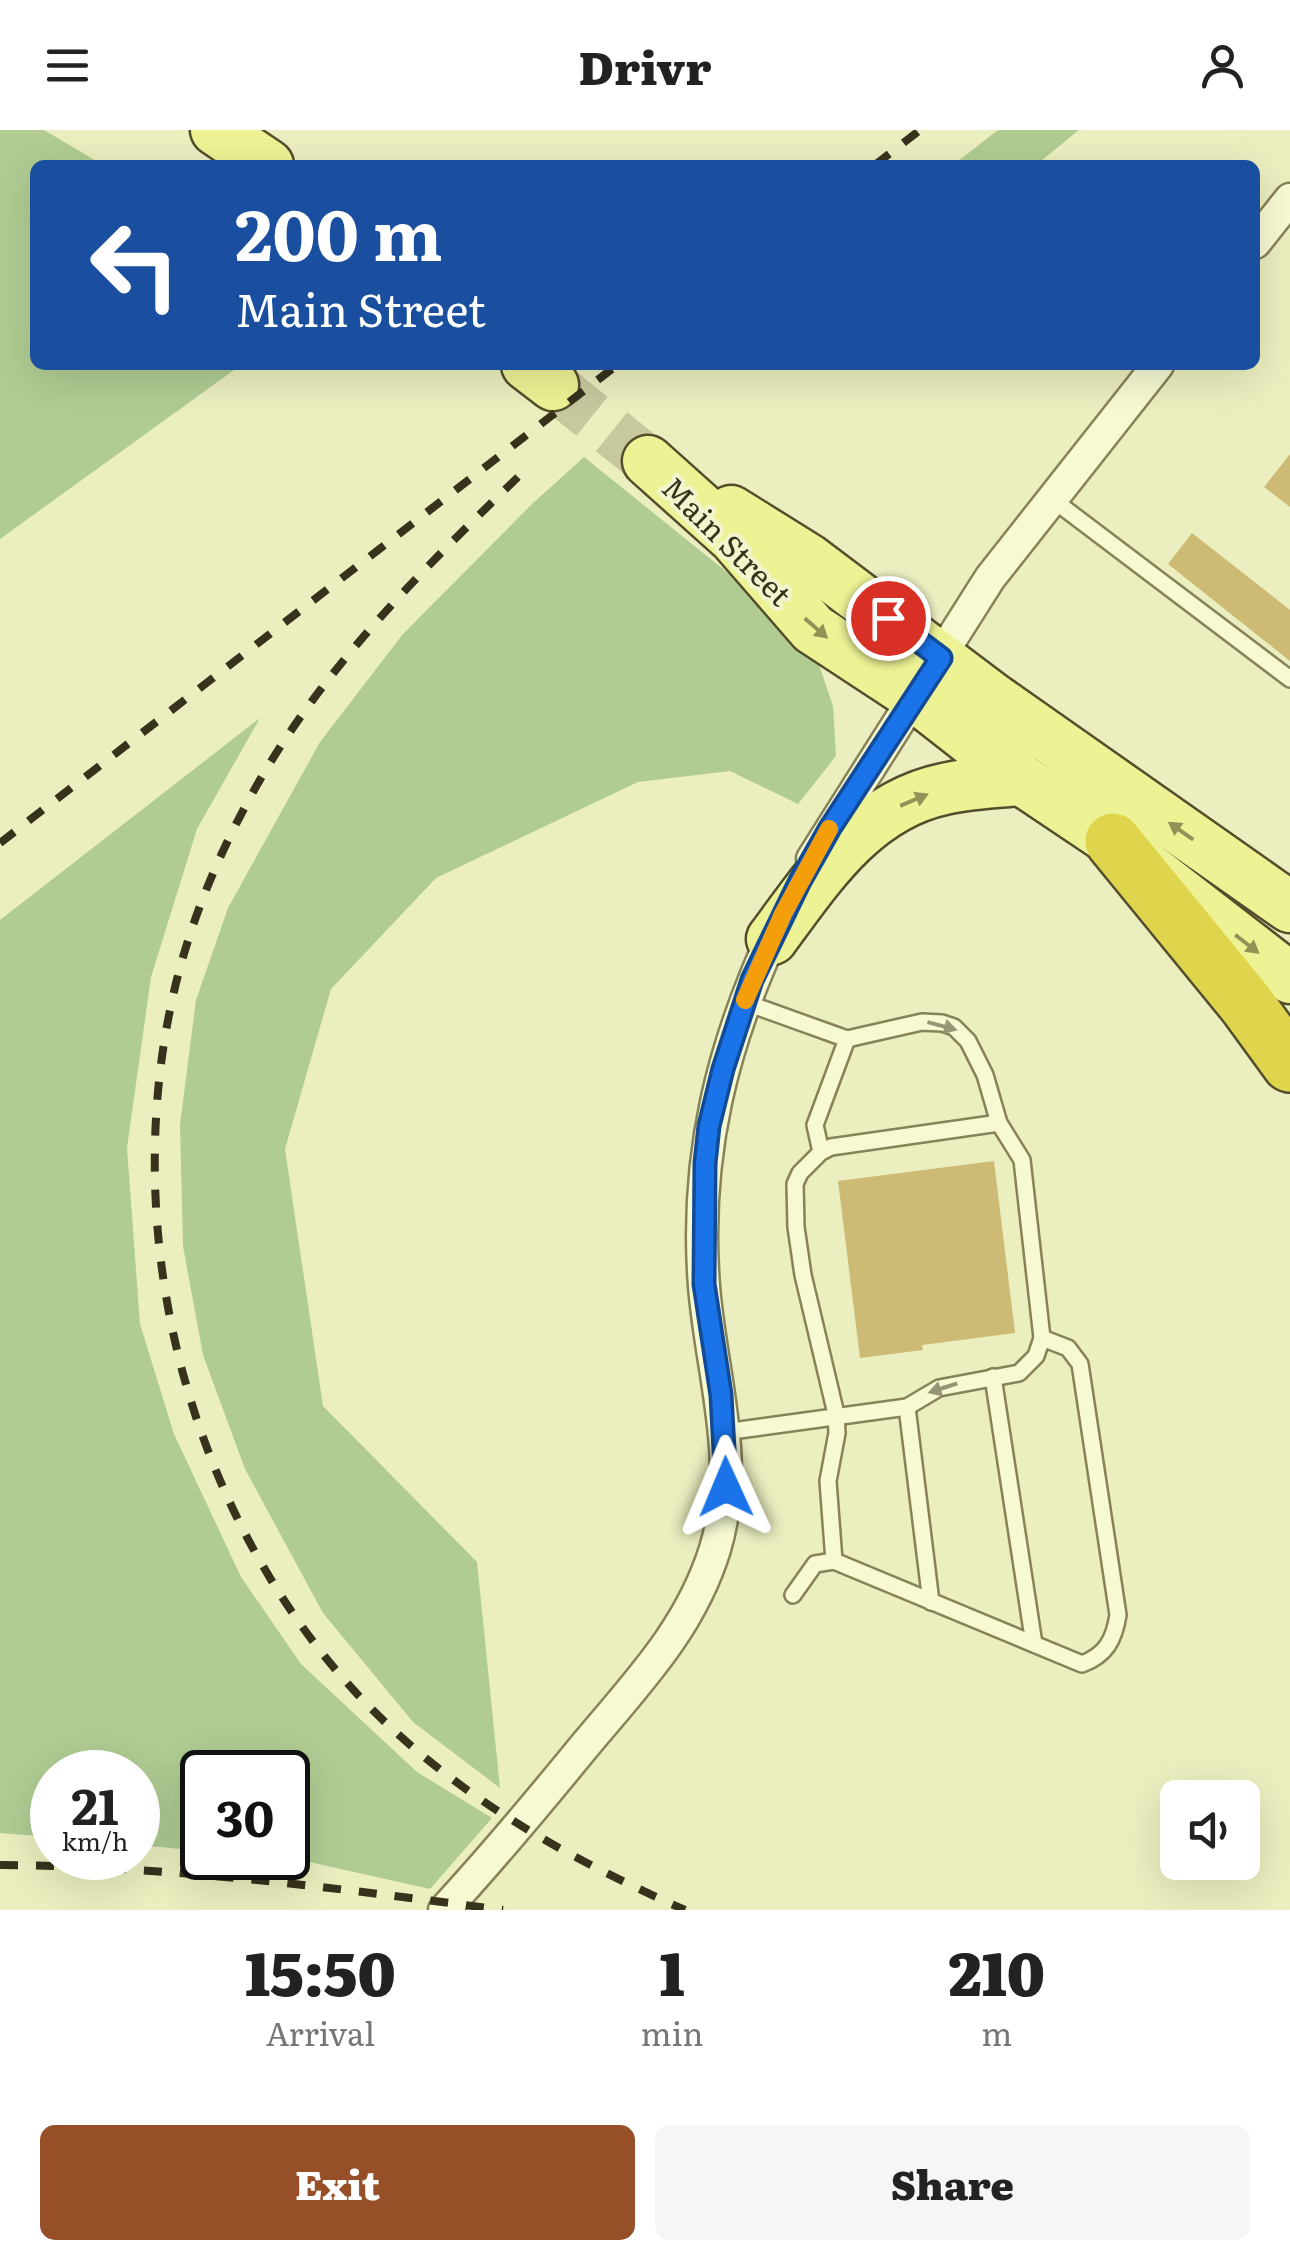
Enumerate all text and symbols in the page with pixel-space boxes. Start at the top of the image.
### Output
text: Drivr [579,32,711,99]
icon: menu [40,38,95,93]
icon: person [1195,38,1250,93]
text: 200 m [235,179,443,283]
icon: left [70,200,200,330]
text: Main Street [235,274,486,341]
street label: Main Street [653,465,803,615]
pin [846,576,931,661]
icon: arrive [861,591,916,646]
one-way arrow [803,617,828,639]
one-way arrow [899,791,929,807]
one-way arrow [1168,822,1195,841]
one-way arrow [1234,934,1260,954]
one-way arrow [926,1019,957,1035]
one-way arrow [928,1382,958,1397]
position arrow [674,1435,778,1539]
speed limit sign: 30 [180,1750,310,1880]
text: 21 [71,1766,119,1840]
map controls [1160,1780,1260,1880]
button: sound [1160,1780,1260,1880]
text: km/h [62,1822,128,1859]
text: 15:50 [245,1925,396,2014]
text: 1 [659,1925,685,2014]
text: 210 [948,1925,1045,2014]
text: Arrival [266,2008,375,2056]
text: min [641,2008,703,2056]
text: m [981,2008,1012,2056]
button: Exit [40,2125,635,2240]
button: Share [655,2125,1250,2240]

